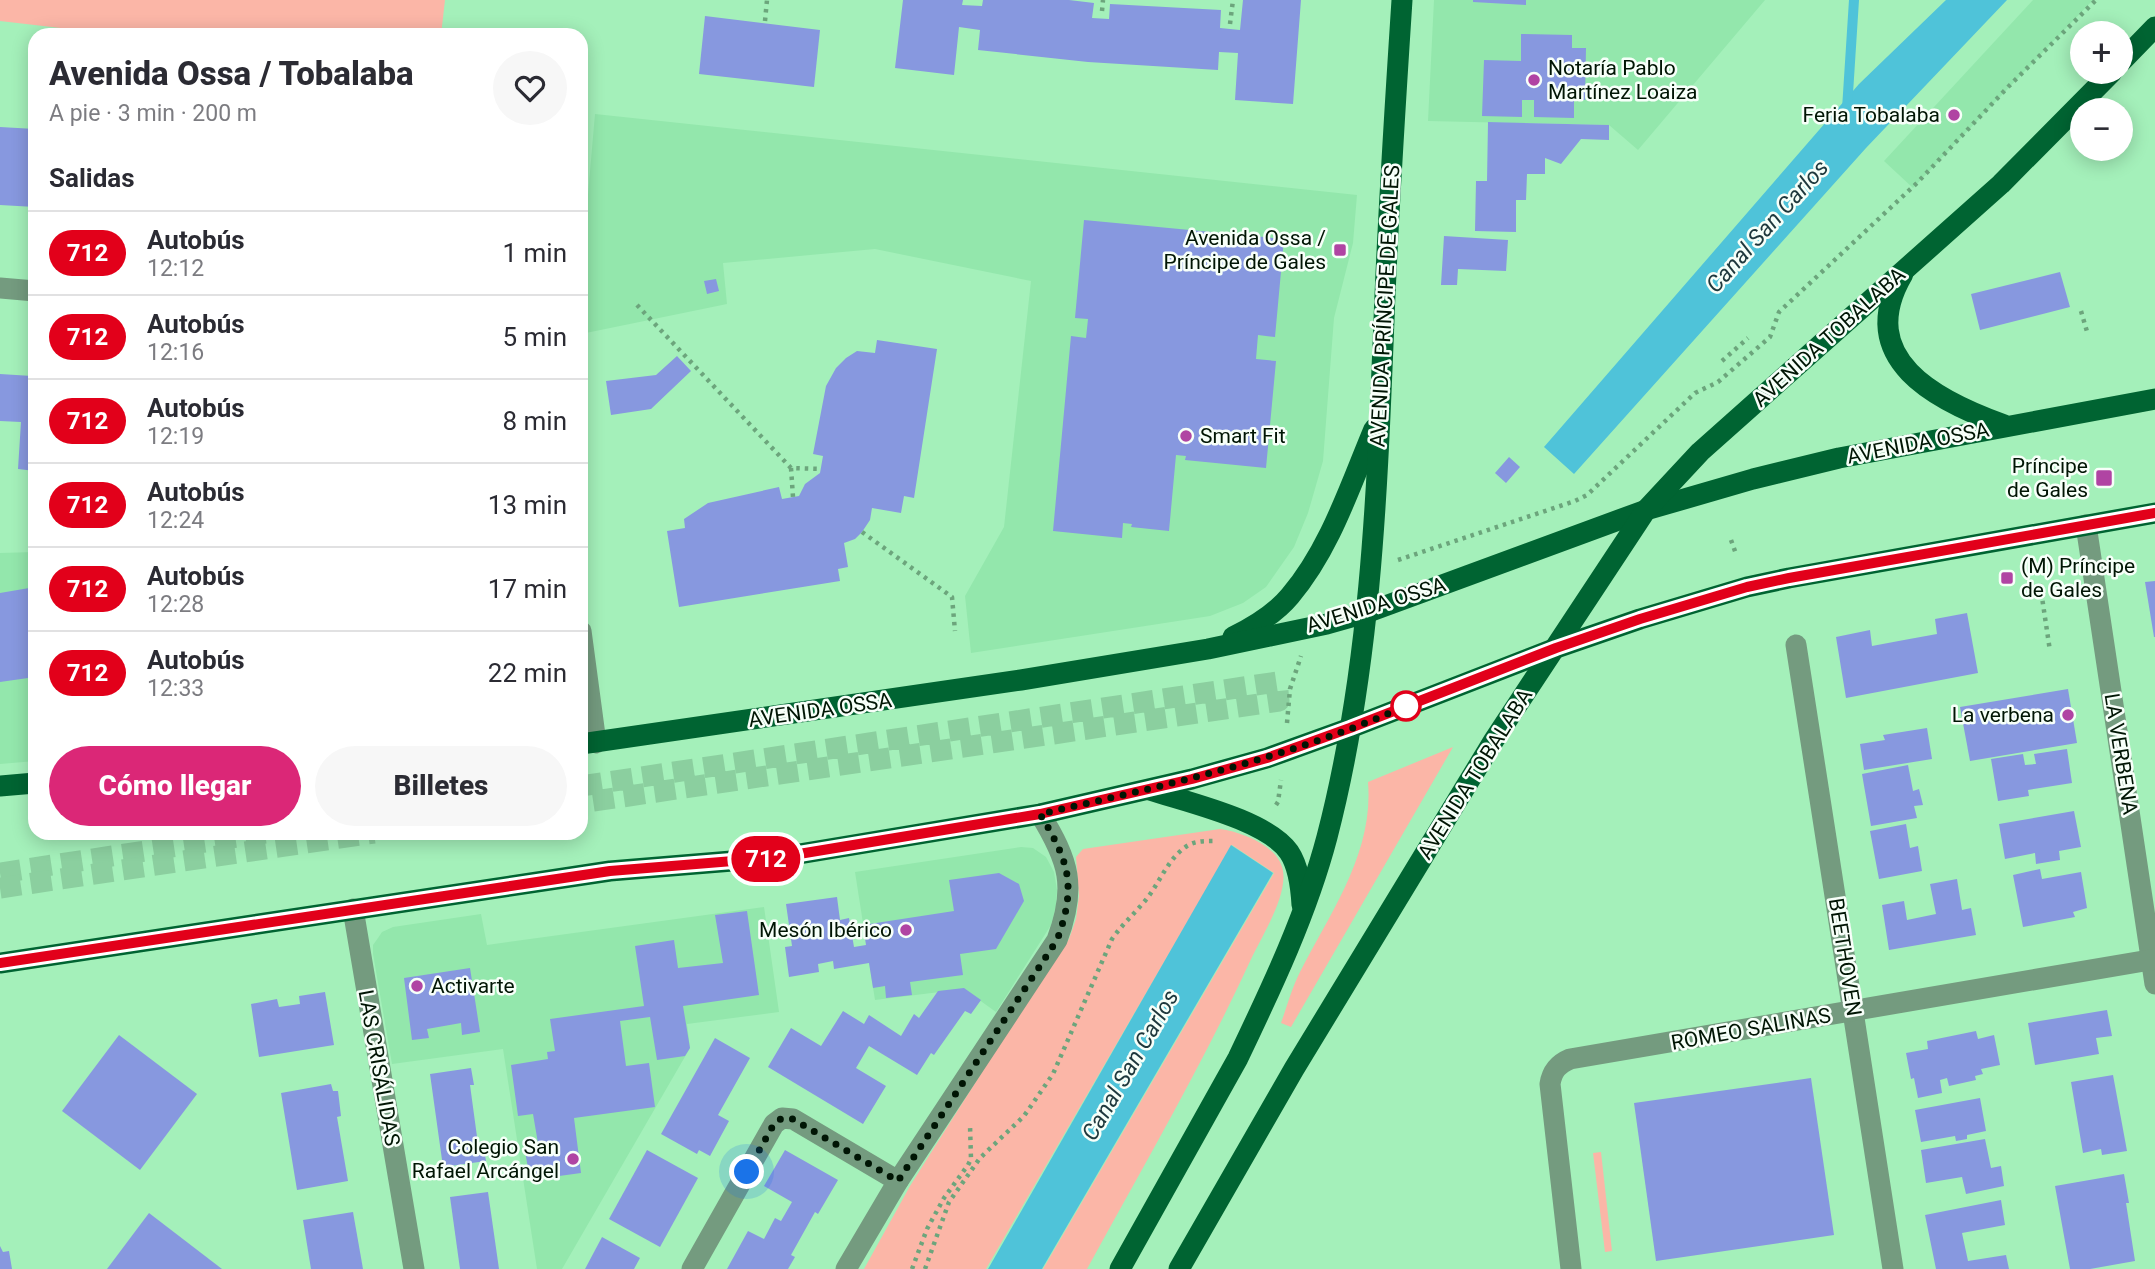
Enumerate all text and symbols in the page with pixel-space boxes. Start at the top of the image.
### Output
map controls [2070,21,2133,161]
button: + [2070,21,2133,84]
button: heart [493,51,567,125]
text: Avenida Ossa / Tobalaba [49,54,414,93]
place label: Notaría Pablo Martínez Loaiza [1548,56,1697,104]
marker: Notaría Pablo Martínez Loaiza [1526,72,1542,88]
button: − [2070,98,2133,161]
text: A pie · 3 min · 200 m [49,100,257,127]
place label: Feria Tobalaba [1803,103,1940,127]
marker: Feria Tobalaba [1946,107,1962,123]
water label: Canal San Carlos [1701,154,1834,298]
text: Salidas [49,163,135,193]
street label: AVENIDA PRÍNCIPE DE GALES [1366,164,1404,448]
text: Autobús [147,225,245,255]
place label: Avenida Ossa / Príncipe de Gales [1164,226,1326,274]
text: 1 min [502,238,567,268]
text: 712 [67,239,108,267]
marker: Avenida Ossa / Príncipe de Gales [1332,242,1348,258]
text: 12:12 [147,255,204,282]
street label: AVENIDA TOBALABA [1748,262,1910,412]
text: Autobús [147,309,245,339]
text: 5 min [502,322,567,352]
text: 712 [67,323,108,351]
text: 12:16 [147,339,204,366]
text: Autobús [147,393,245,423]
text: 8 min [502,406,567,436]
text: 712 [67,407,108,435]
street label: AVENIDA OSSA [1845,417,1991,469]
text: 12:19 [147,423,204,450]
place label: Smart Fit [1200,424,1286,448]
marker: Smart Fit [1178,428,1194,444]
place label: Príncipe de Gales [2007,454,2088,502]
marker: Príncipe de Gales [2094,468,2114,488]
text: Autobús [147,477,245,507]
text: 13 min [488,490,567,520]
text: 712 [67,491,108,519]
text: 12:24 [147,507,204,534]
place label: (M) Príncipe de Gales [2021,554,2135,602]
text: Autobús [147,561,245,591]
marker: (M) Príncipe de Gales [1999,570,2015,586]
street label: AVENIDA OSSA [1303,572,1449,638]
text: 17 min [488,574,567,604]
text: 712 [67,575,108,603]
text: 12:28 [147,591,204,618]
text: Autobús [147,645,245,675]
text: 22 min [488,658,567,688]
text: 712 [67,659,108,687]
text: 12:33 [147,675,204,702]
street label: AVENIDA TOBALABA [1413,684,1537,864]
street label: AVENIDA OSSA [747,688,893,732]
unlabelled marker [1391,691,1421,721]
street label: LA VERBENA [2100,692,2142,817]
place label: La verbena [1952,703,2054,727]
marker: La verbena [2060,707,2076,723]
button: Cómo llegar [49,746,301,826]
button: Billetes [315,746,567,826]
line badge: 712 [726,836,806,882]
text: 712 [745,845,787,873]
street label: BEETHOVEN [1824,896,1866,1018]
place label: Mesón Ibérico [759,918,892,942]
marker: Mesón Ibérico [898,922,914,938]
place label: Activarte [431,974,515,998]
marker: Activarte [409,978,425,994]
water label: Canal San Carlos [1076,985,1184,1145]
street label: LAS CRISÁLIDAS [353,988,405,1148]
street label: ROMEO SALINAS [1669,1003,1833,1055]
place label: Colegio San Rafael Arcángel [412,1135,559,1183]
marker: Colegio San Rafael Arcángel [565,1151,581,1167]
your location [729,1154,764,1189]

